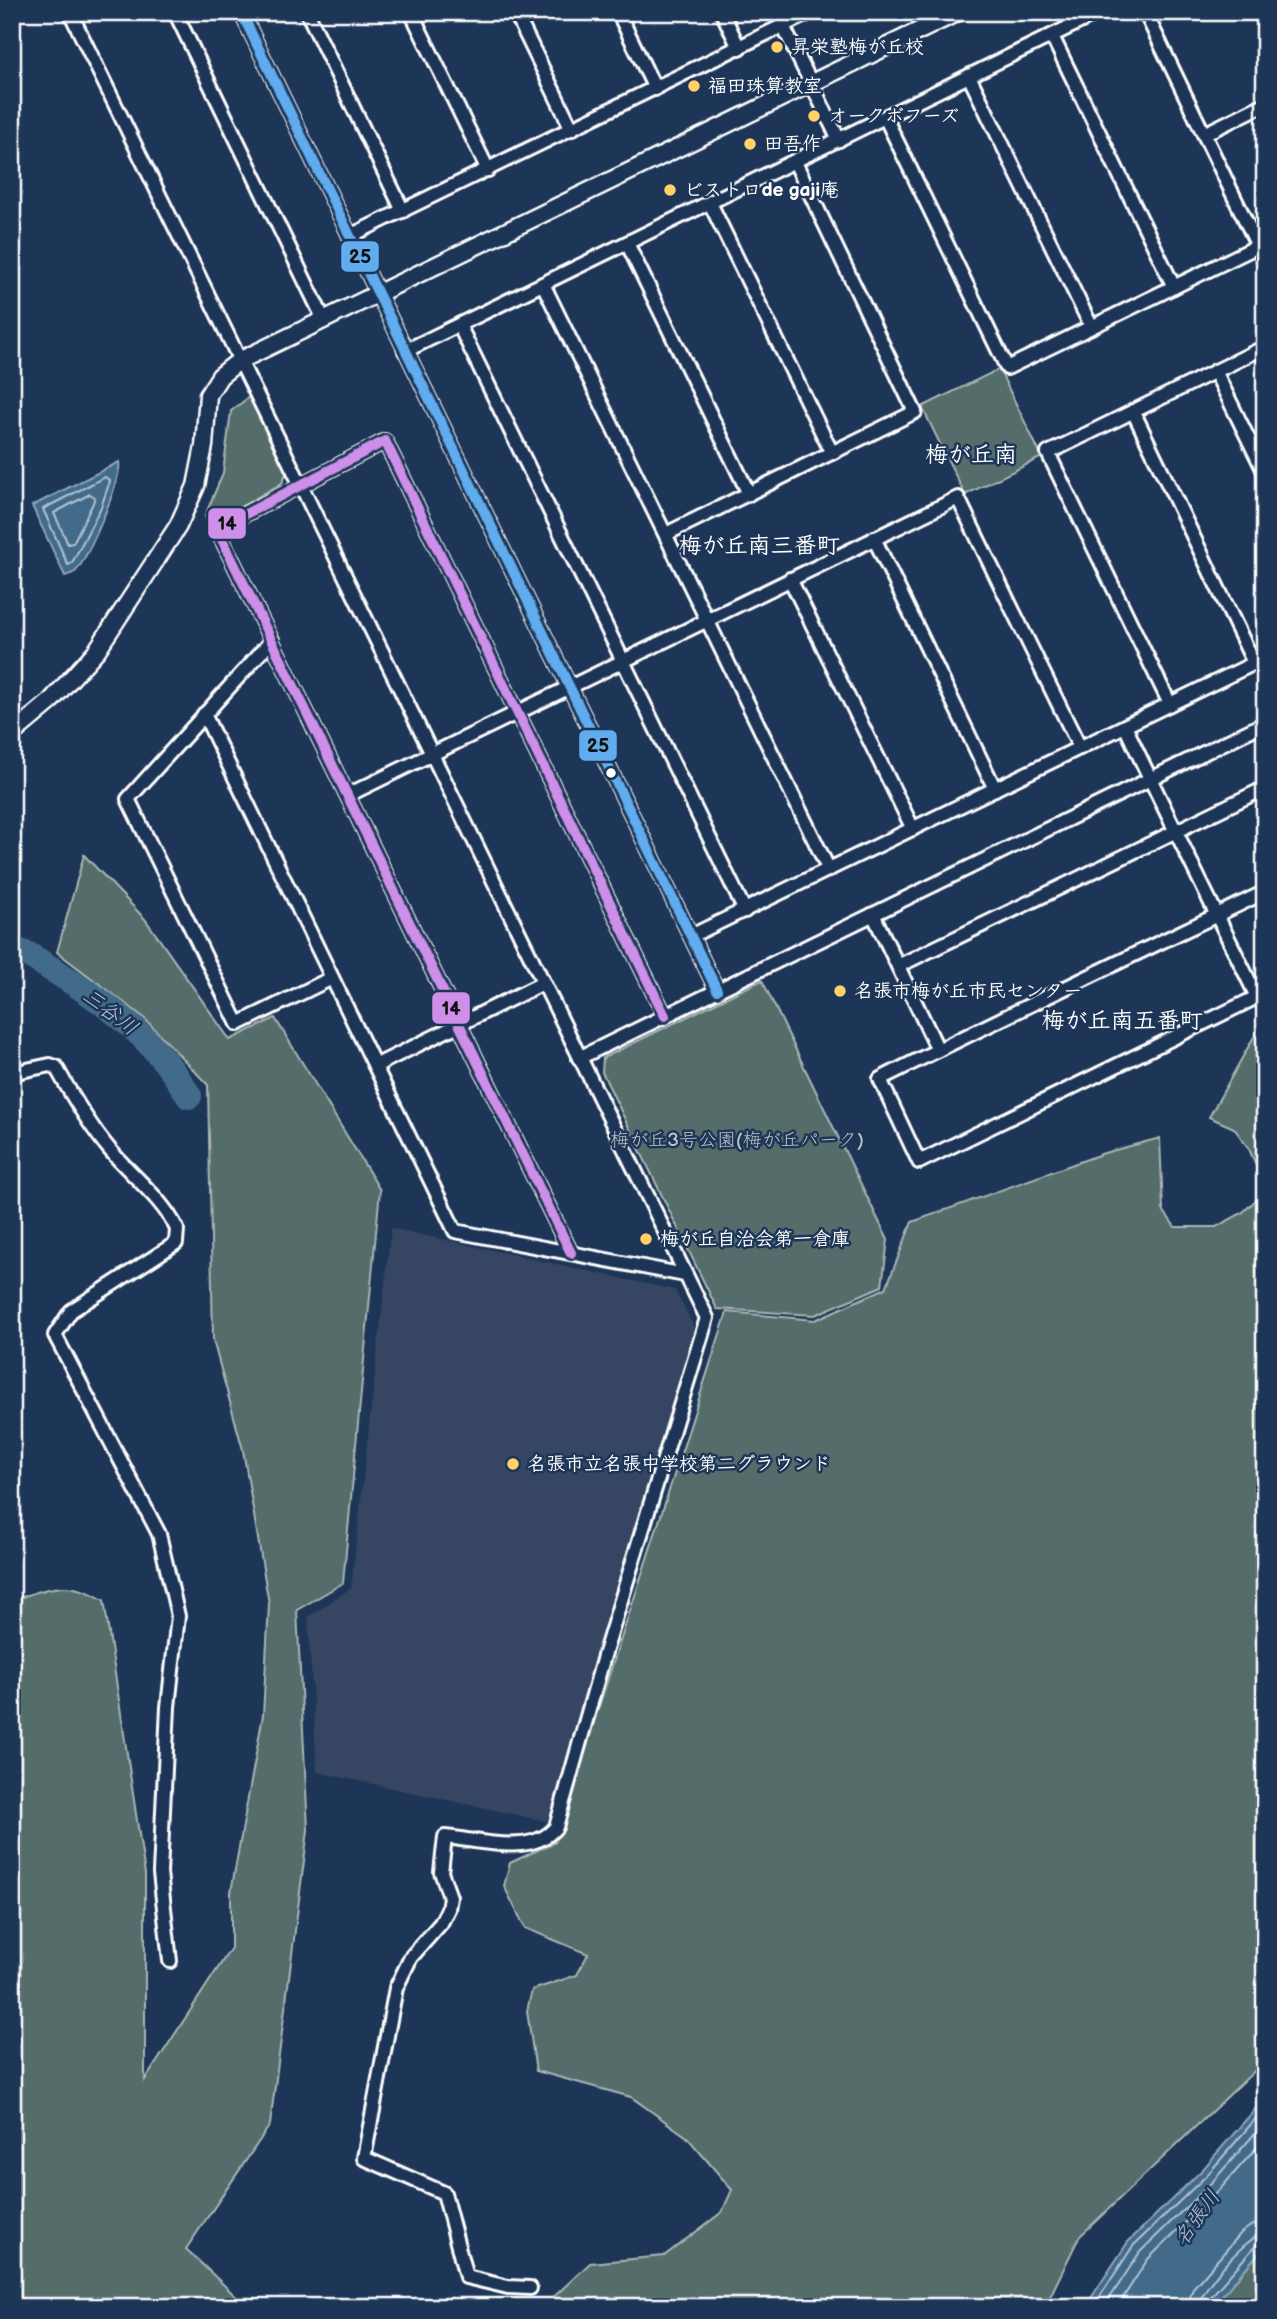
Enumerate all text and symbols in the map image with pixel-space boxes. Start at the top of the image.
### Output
place label: 昇栄塾梅が丘校 [791,36,924,59]
marker: 昇栄塾梅が丘校 [769,39,785,55]
place label: 福田珠算教室 [708,75,822,98]
marker: 福田珠算教室 [686,78,702,94]
place label: オークボフーズ [828,105,959,128]
marker: オークボフーズ [806,108,822,124]
place label: 田吾作 [764,133,821,156]
marker: 田吾作 [742,136,758,152]
place label: ビストロde gaji庵 [684,179,839,202]
marker: ビストロde gaji庵 [662,182,678,198]
line badge: 25 [340,240,380,273]
text: 25 [349,246,371,269]
district label: 梅が丘南 [925,441,1017,469]
line badge: 14 [207,507,247,540]
text: 14 [217,513,237,536]
district label: 梅が丘南三番町 [679,532,840,560]
line badge: 25 [578,729,618,762]
text: 25 [587,735,609,758]
unlabelled marker [604,766,618,780]
place label: 名張市梅が丘市民センター [854,980,1082,1003]
water label: 三谷川 [77,983,143,1041]
marker: 名張市梅が丘市民センター [832,983,848,999]
line badge: 14 [431,991,471,1025]
text: 14 [441,998,461,1021]
district label: 梅が丘南五番町 [1042,1007,1203,1035]
park label: 梅が丘3号公園(梅が丘パーク) [610,1129,864,1152]
place label: 梅が丘自治会第一倉庫 [660,1228,850,1251]
marker: 梅が丘自治会第一倉庫 [638,1231,654,1247]
place label: 名張市立名張中学校第二グラウンド [527,1453,831,1476]
marker: 名張市立名張中学校第二グラウンド [505,1456,521,1472]
water label: 名張川 [1168,2185,1226,2251]

